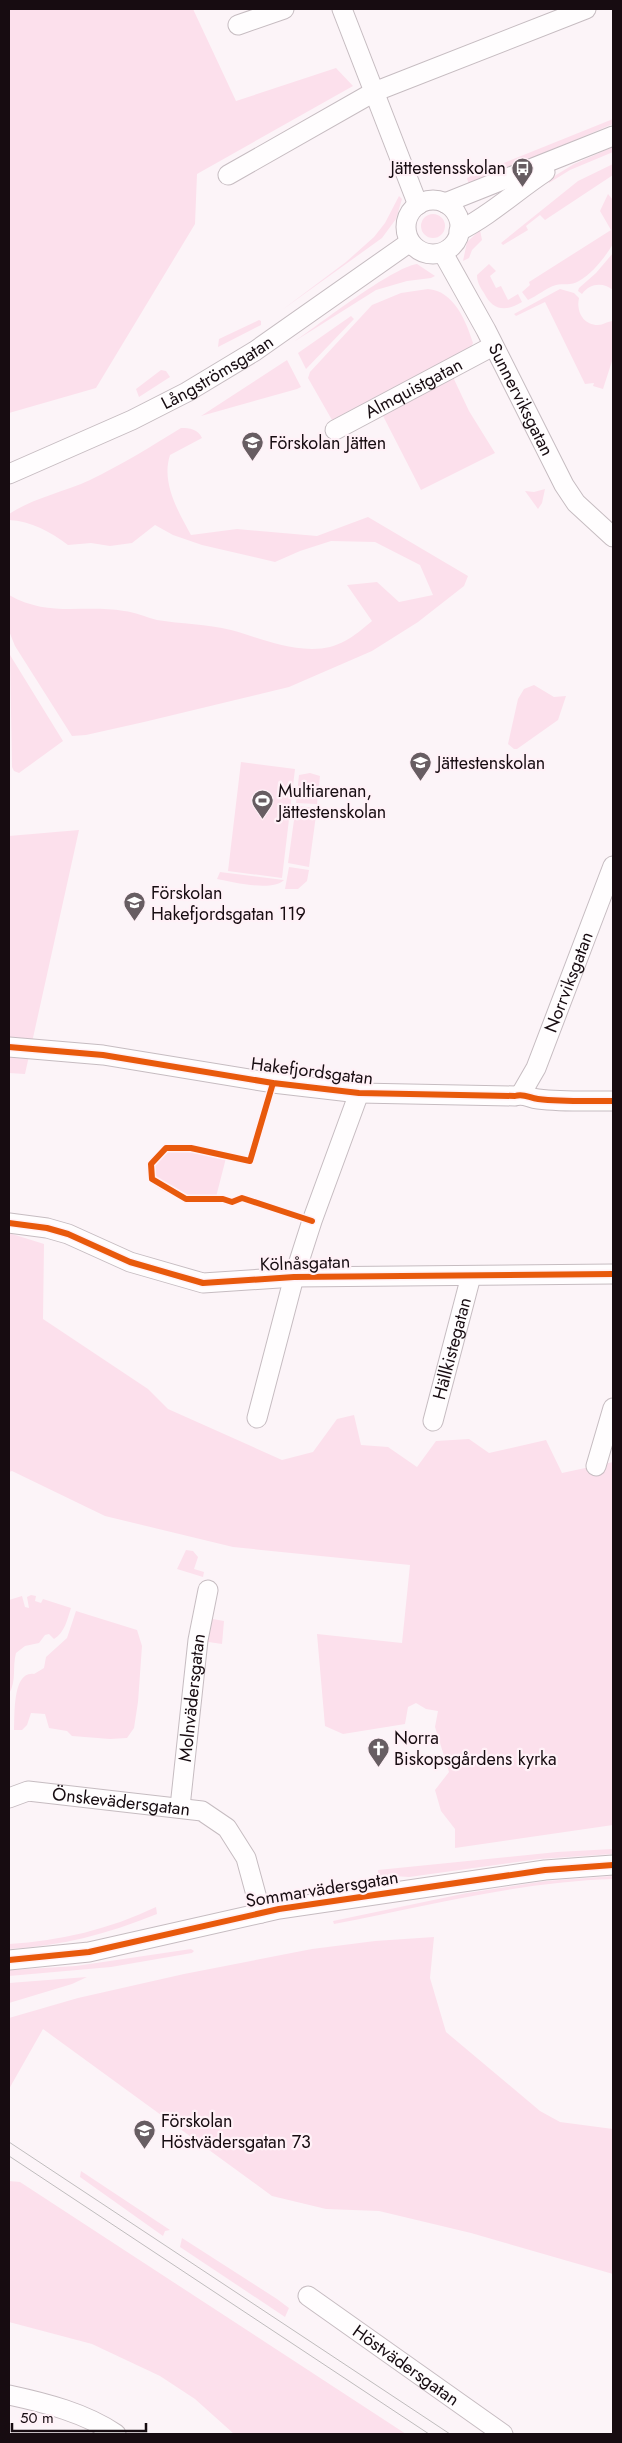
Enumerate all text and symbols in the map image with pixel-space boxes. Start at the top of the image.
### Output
place label: Jättestensskolan [389,155,506,181]
bus stop icon: Jättestensskolan [510,156,534,187]
street label: Långströmsgatan [157,329,279,416]
street label: Sunnerviksgatan [482,339,560,460]
street label: Almquistgatan [360,352,467,425]
place label: Förskolan Jätten [269,430,386,456]
school or university icon: Förskolan Jätten [241,431,265,462]
place label: Jättestenskolan [435,750,545,776]
school or university icon: Jättestenskolan [409,751,433,782]
place label: Multiarenan, Jättestenskolan [276,778,386,825]
sports icon: Multiarenan, Jättestenskolan [250,789,274,820]
place label: Förskolan Hakefjordsgatan 119 [151,880,306,927]
school or university icon: Förskolan Hakefjordsgatan 119 [123,891,147,922]
street label: Norrviksgatan [538,928,600,1036]
street label: Hakefjordsgatan [249,1051,375,1091]
street label: Kölnåsgatan [259,1248,351,1278]
street label: Hällkistegatan [426,1294,478,1402]
street label: Molnvädersgatan [172,1631,212,1763]
place label: Norra Biskopsgårdens kyrka [394,1725,557,1772]
church icon: Norra Biskopsgårdens kyrka [366,1736,390,1767]
street label: Önskevädersgatan [51,1781,191,1823]
street label: Sommarvädersgatan [244,1864,400,1914]
place label: Förskolan Höstvädersgatan 73 [161,2108,311,2155]
school or university icon: Förskolan Höstvädersgatan 73 [133,2119,157,2150]
street label: Höstvädersgatan [347,2319,465,2412]
scale bar [12,2400,146,2432]
text: 50 m [20,2407,54,2429]

